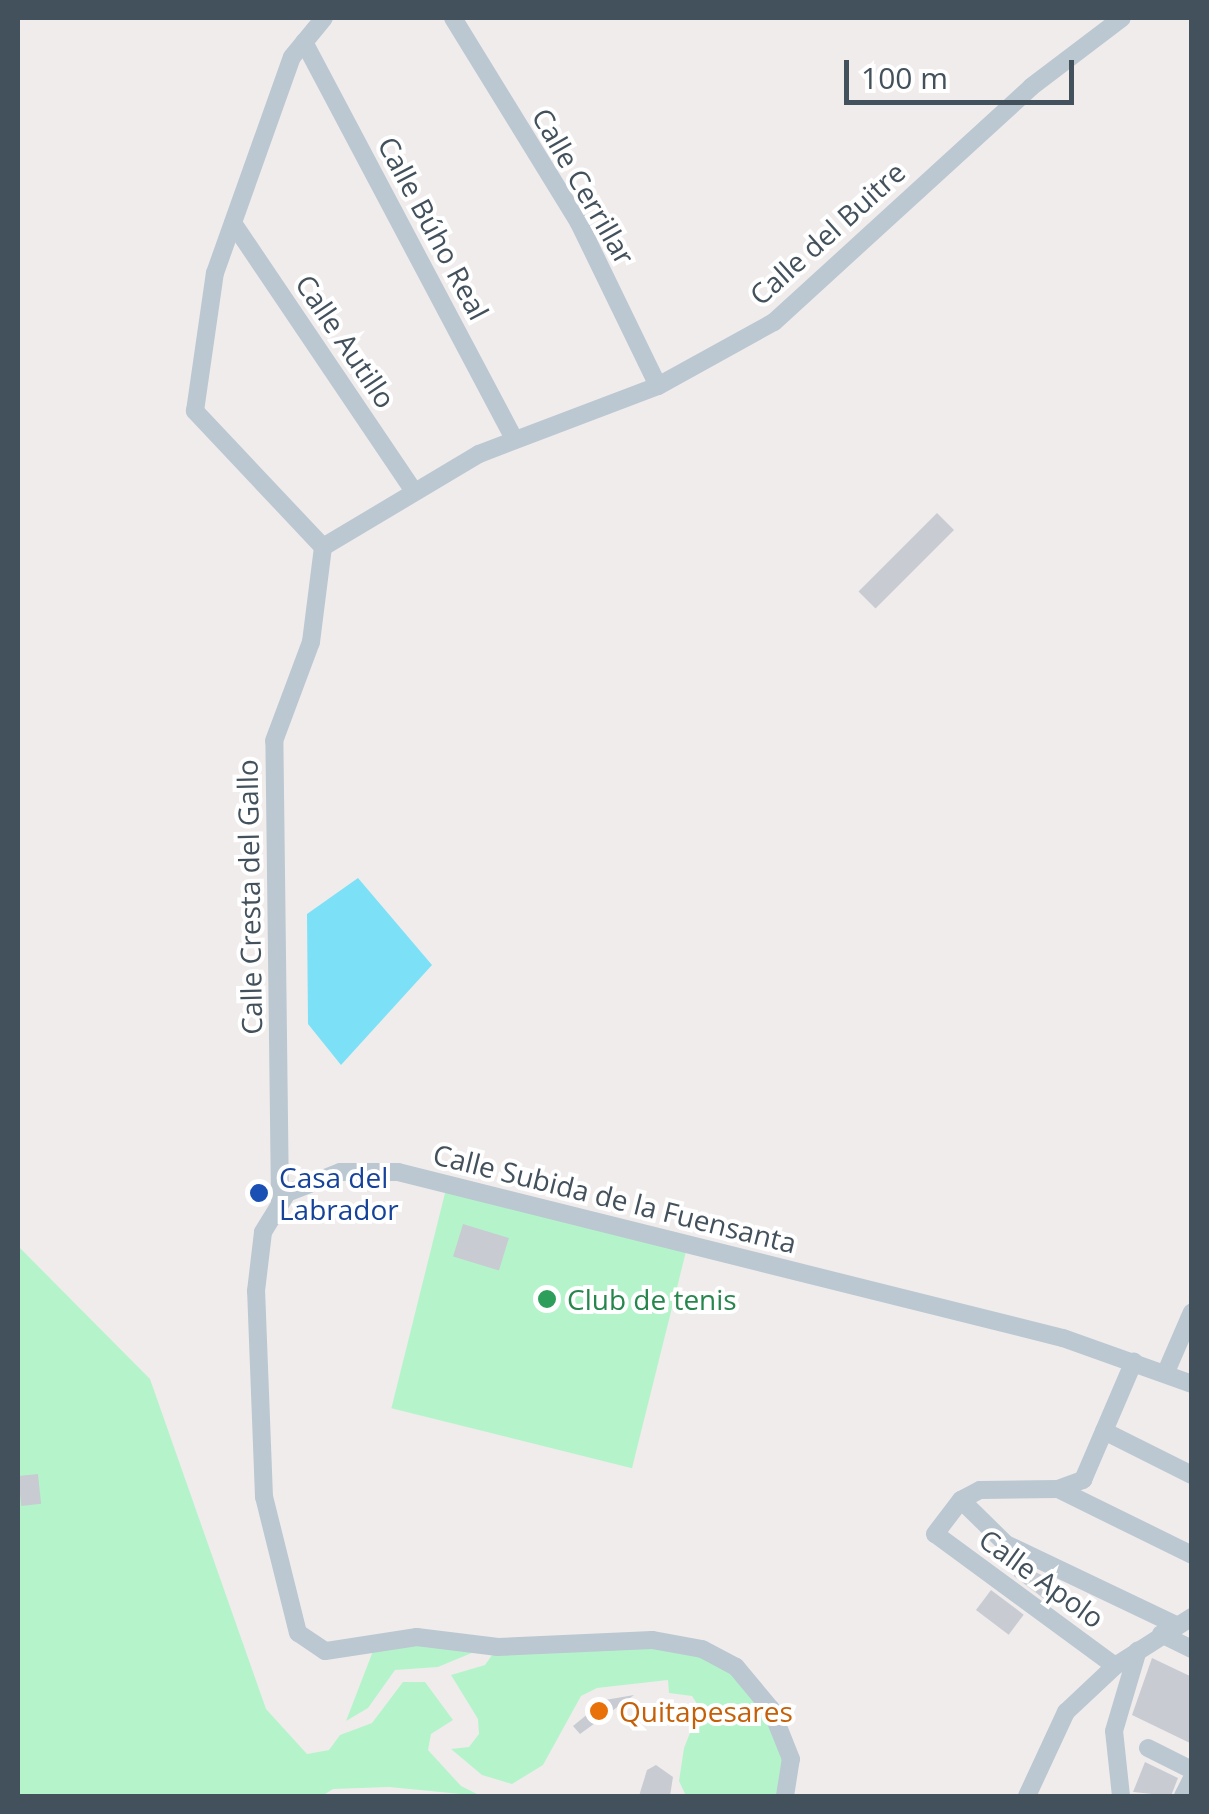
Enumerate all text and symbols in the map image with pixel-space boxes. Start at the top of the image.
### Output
scale bar [849,40,1079,102]
text: 100 m [861,57,948,98]
street label: Calle Cerrillar [526,102,642,270]
street label: Calle Búho Real [372,131,496,325]
street label: Calle del Buitre [743,155,911,311]
street label: Calle Autillo [289,268,403,414]
street label: Calle Cresta del Gallo [230,759,268,1035]
street label: Calle Subida de la Fuensanta [430,1137,800,1259]
place label: Casa del Labrador [279,1160,399,1226]
marker: Casa del Labrador [248,1182,270,1204]
place label: Club de tenis [567,1282,737,1316]
marker: Club de tenis [536,1288,558,1310]
street label: Calle Apolo [973,1522,1111,1634]
place label: Quitapesares [619,1694,793,1728]
marker: Quitapesares [588,1700,610,1722]

